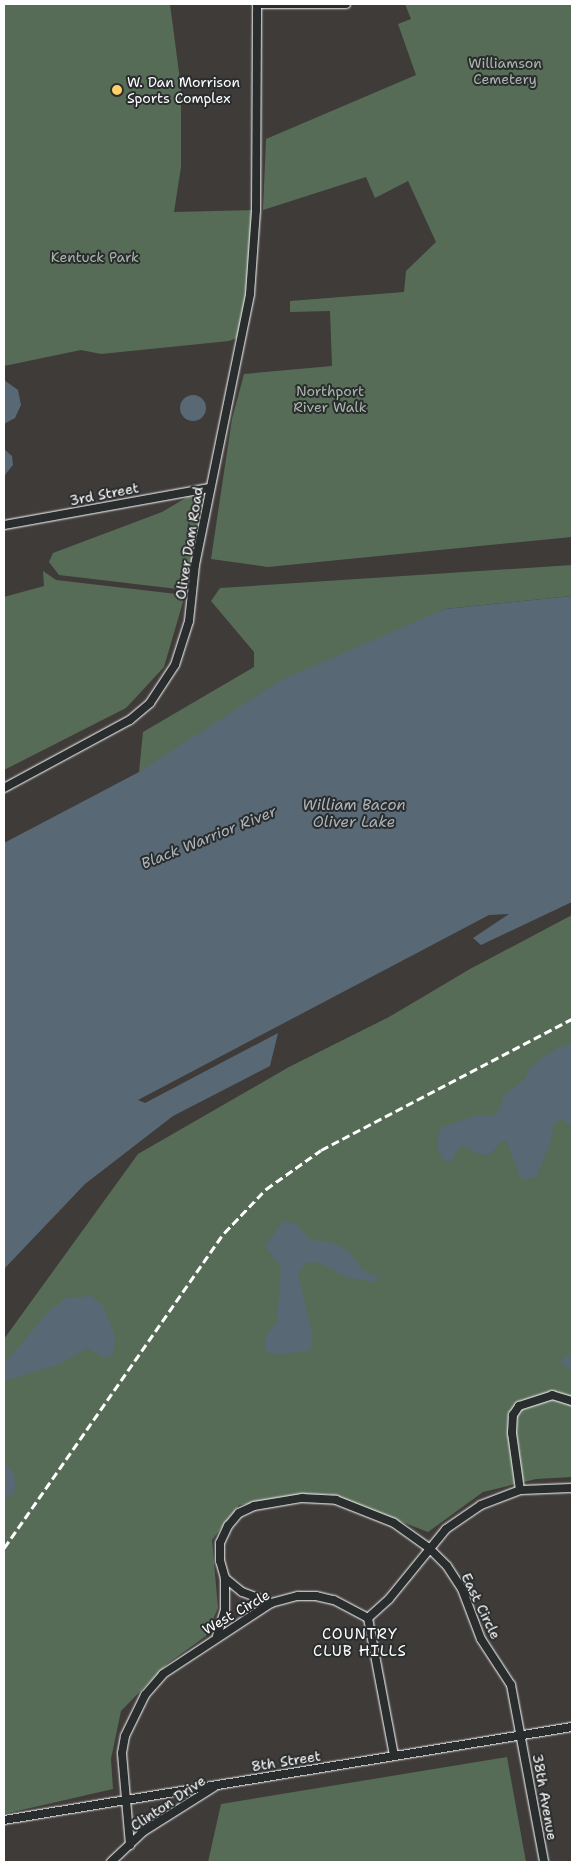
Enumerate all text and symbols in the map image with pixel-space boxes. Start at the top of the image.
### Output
park label: Williamson Cemetery [468,55,542,88]
place label: W. Dan Morrison Sports Complex [127,74,240,106]
marker: W. Dan Morrison Sports Complex [111,84,123,96]
park label: Kentuck Park [51,249,139,265]
park label: Northport River Walk [293,383,367,416]
street label: 3rd Street [68,479,140,509]
street label: Oliver Dam Road [172,485,206,601]
water label: William Bacon Oliver Lake [302,796,406,831]
water label: Black Warrior River [139,803,279,873]
street label: East Circle [458,1570,504,1642]
street label: West Circle [199,1586,273,1638]
district label: COUNTRY CLUB HILLS [312,1625,408,1660]
street label: 8th Street [250,1747,322,1775]
street label: 38th Avenue [529,1752,561,1842]
street label: Clinton Drive [127,1772,209,1834]

